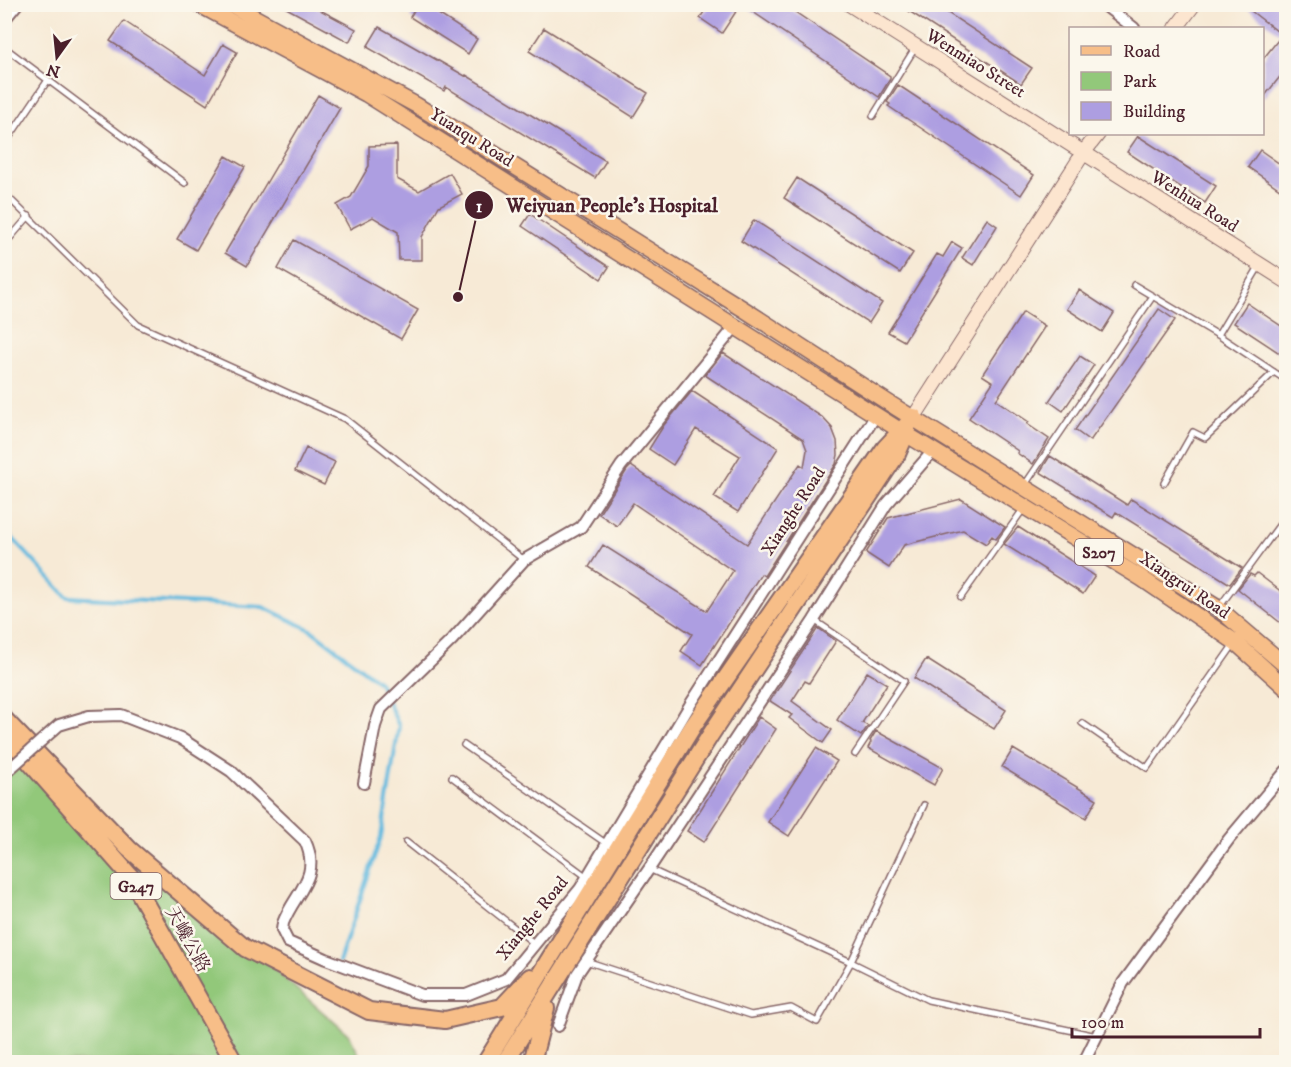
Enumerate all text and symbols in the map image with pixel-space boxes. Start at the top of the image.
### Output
street label: Wenmiao Street [921,24,1030,103]
north arrow [27,27,87,87]
legend [1069,27,1264,135]
text: Road [1123,41,1160,63]
text: N [44,59,62,82]
text: Park [1123,71,1157,93]
text: Building [1123,101,1185,123]
street label: Yuanqu Road [426,103,517,172]
street label: Wenhua Road [1146,166,1242,237]
callout: Weiyuan People's Hospital [464,186,729,224]
text: Weiyuan People's Hospital [505,194,719,219]
text: 1 [476,196,483,218]
street label: Xianghe Road [757,463,831,560]
road number: S207 [1075,539,1123,565]
street label: Xiangrui Road [1135,547,1234,624]
street label: Xianghe Road [492,872,573,965]
road number: G247 [110,873,162,899]
street label: 天巉公路 [160,903,214,976]
scale bar [1072,1001,1260,1039]
text: 100 m [1081,1012,1124,1034]

